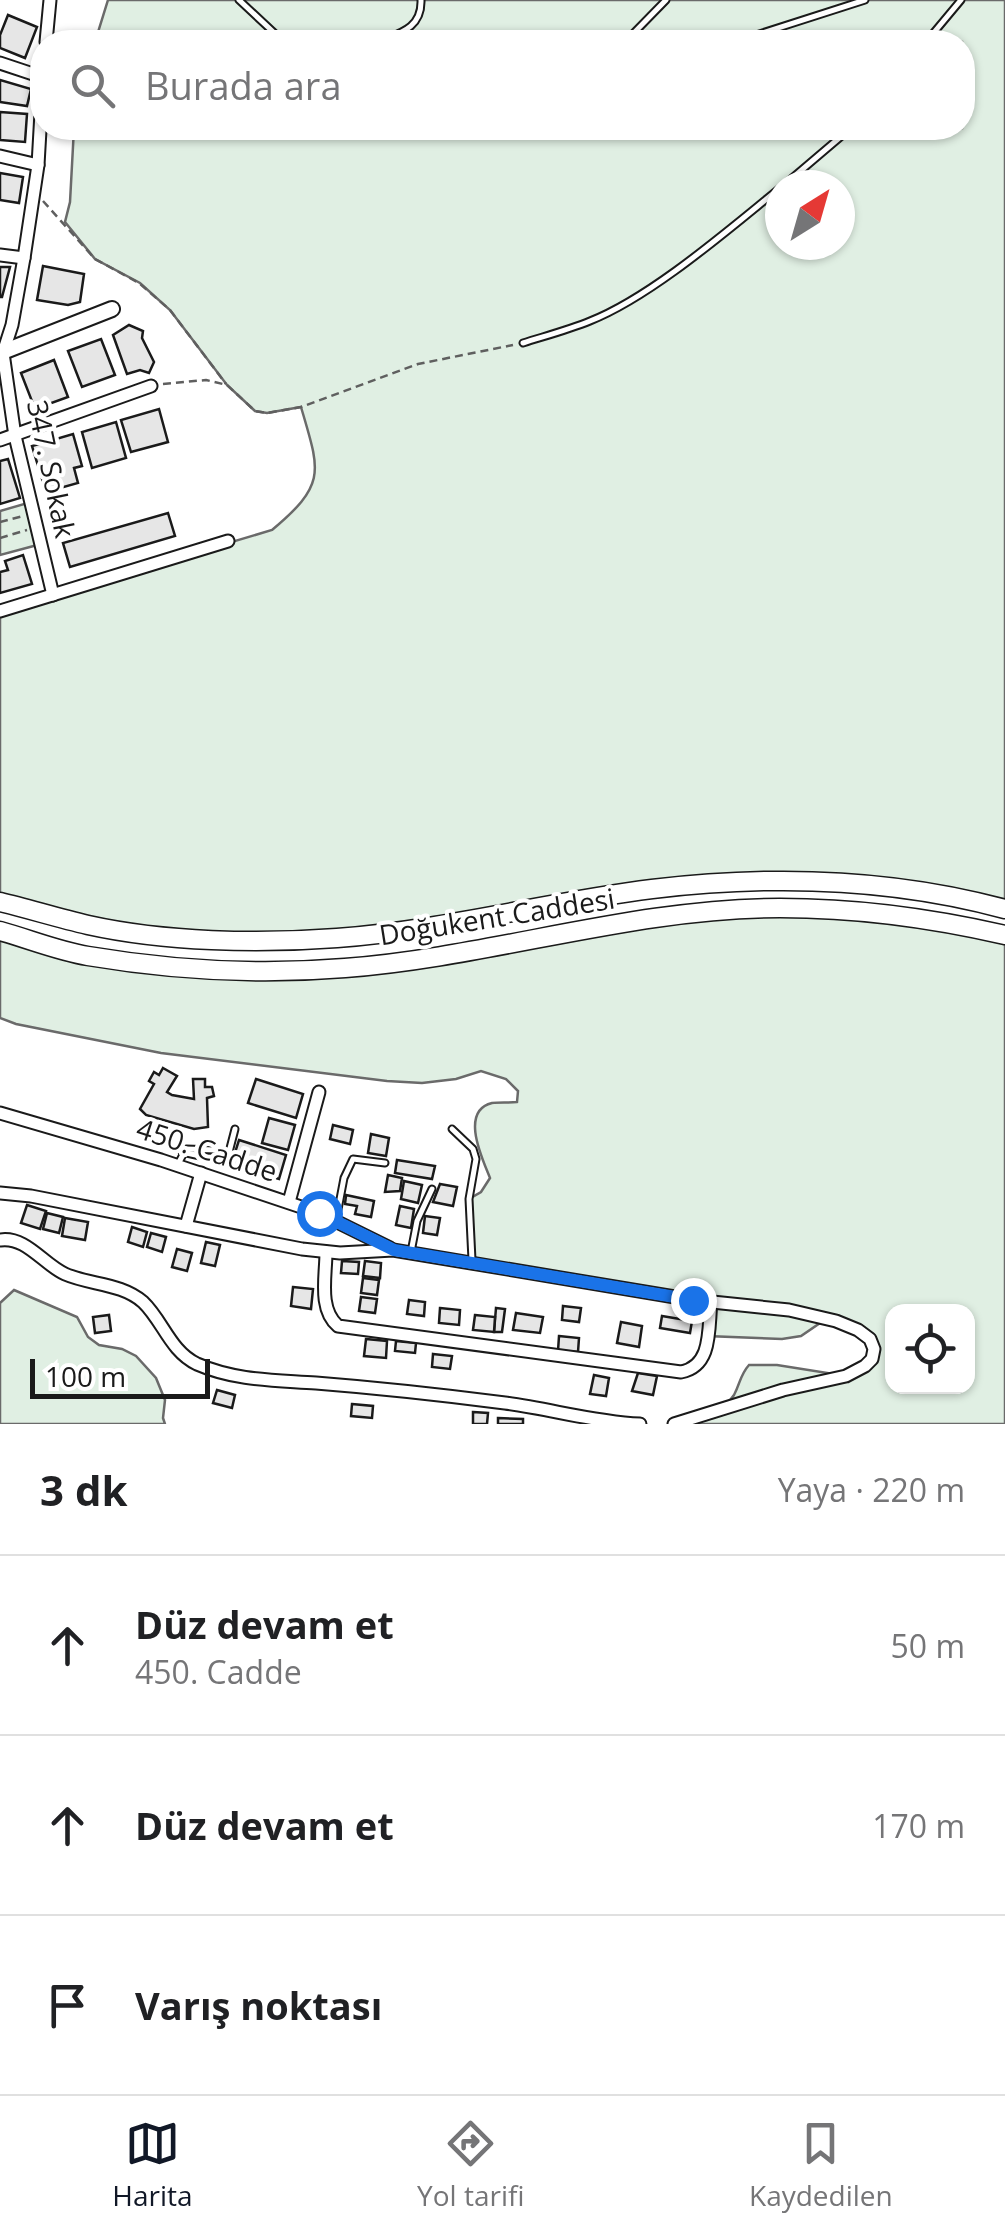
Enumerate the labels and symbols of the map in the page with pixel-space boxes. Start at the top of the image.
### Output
north arrow [765,170,855,260]
street label: 347. Sokak [19,396,85,541]
street label: Doğukent Caddesi [376,879,617,953]
street label: 450. Cadde [132,1108,283,1190]
route start [297,1191,343,1237]
route end [671,1278,717,1324]
scale bar [30,1354,210,1398]

